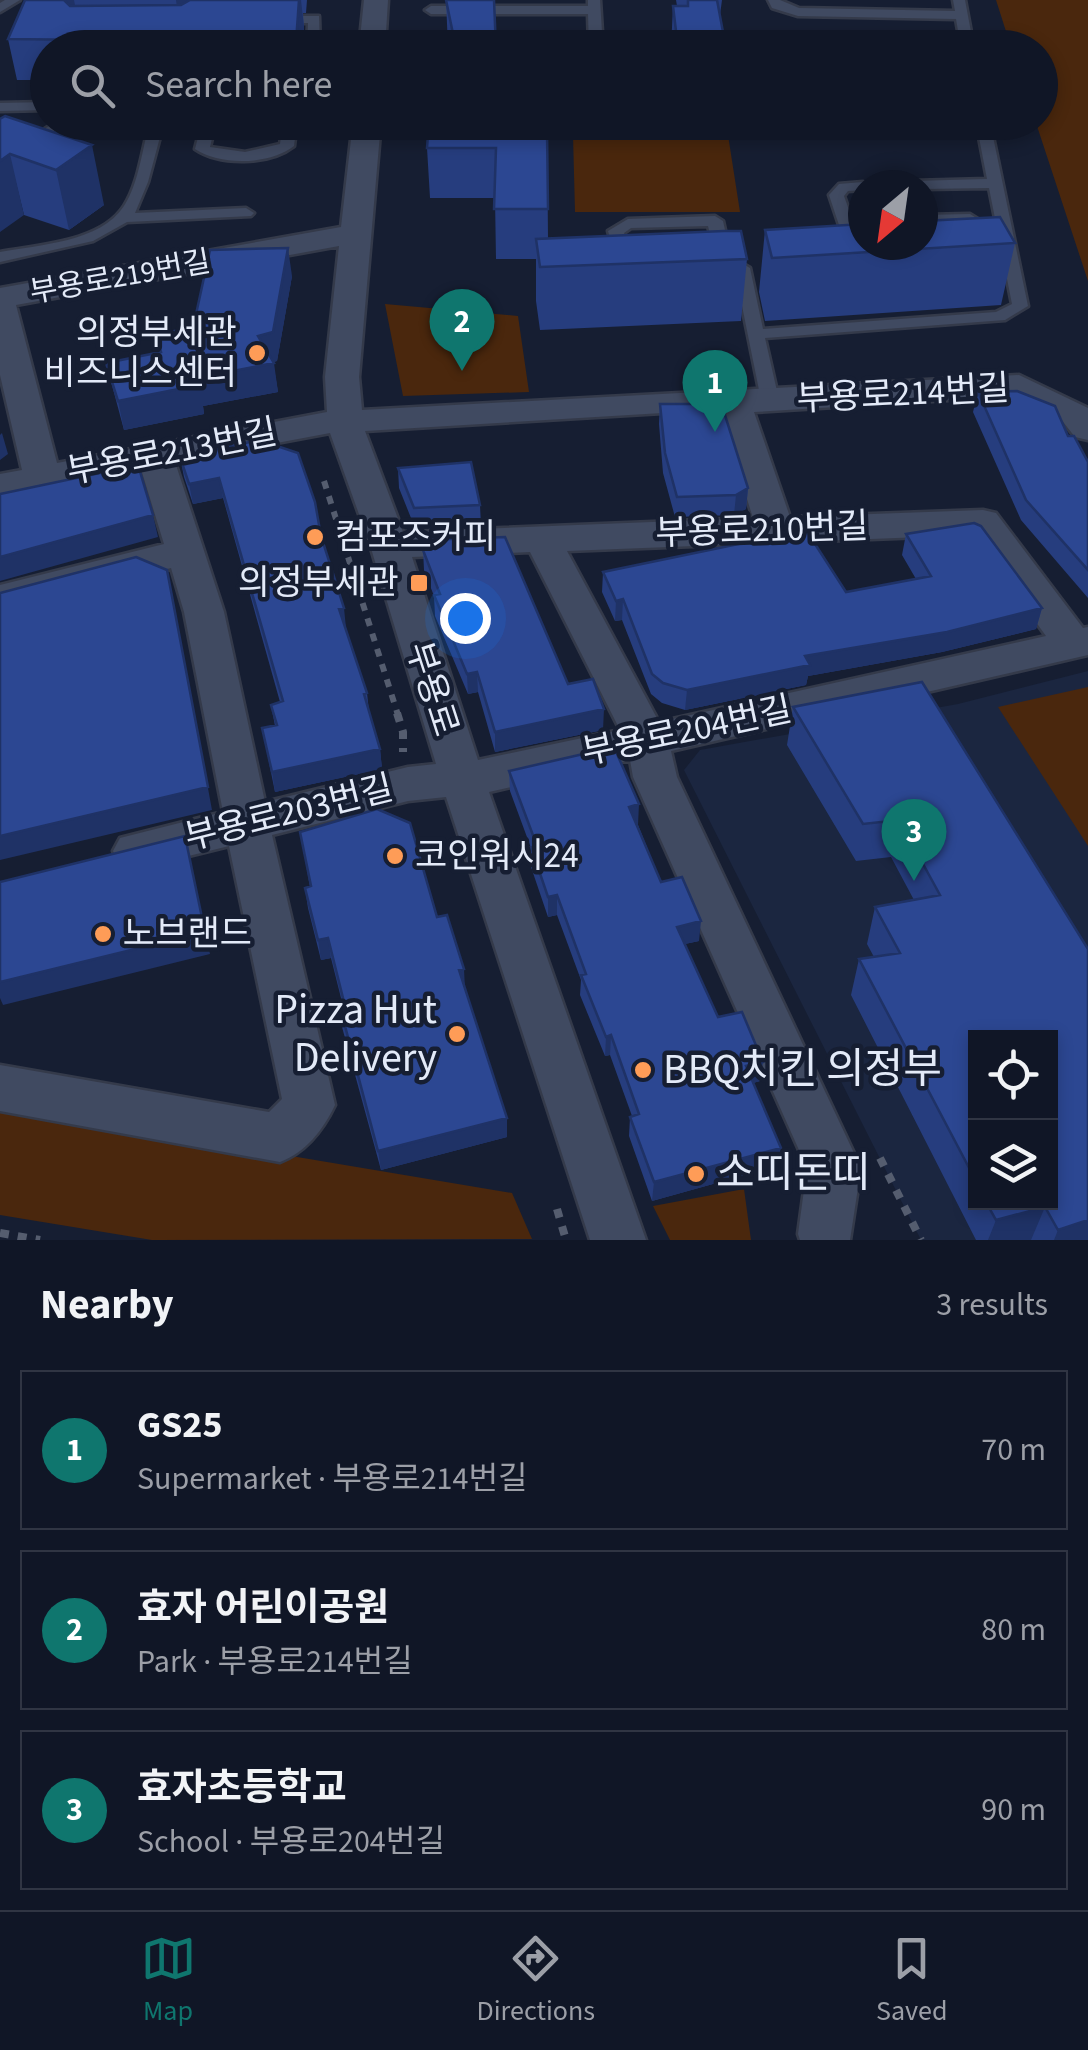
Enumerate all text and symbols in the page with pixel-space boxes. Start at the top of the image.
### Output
search box [30,30,1058,140]
icon: search [65,58,120,113]
text: Search here [145,58,332,112]
north arrow [848,170,938,260]
street label: 부용로219번길 [26,240,214,314]
pin: 2 [430,288,494,371]
place label: 의정부세관 비즈니스센터 [44,308,237,398]
marker: 의정부세관 비즈니스센터 [246,342,268,364]
pin: 1 [682,350,748,432]
street label: 부용로214번길 [795,363,1011,425]
street label: 부용로213번길 [63,407,281,497]
street label: 부용로210번길 [655,501,869,559]
place label: 컴포즈커피 [335,512,496,562]
marker: 컴포즈커피 [304,526,326,548]
place label: 의정부세관 [238,558,399,608]
marker: 의정부세관 [408,572,430,594]
your location [440,593,491,644]
street label: 부용로 [393,635,471,743]
street label: 부용로204번길 [578,684,796,778]
street label: 부용로203번길 [180,763,398,863]
pin: 3 [882,798,946,881]
place label: 코인워시24 [415,831,579,881]
marker: 코인워시24 [384,845,406,867]
place label: 노브랜드 [123,909,252,959]
marker: 노브랜드 [92,923,114,945]
place label: Pizza Hut Delivery [274,980,437,1088]
marker: Pizza Hut Delivery [446,1023,468,1045]
map controls [968,1030,1058,1210]
button: locate [968,1030,1058,1120]
place label: BBQ치킨 의정부 [663,1040,942,1100]
marker: BBQ치킨 의정부 [632,1059,654,1081]
button: layers [968,1120,1058,1210]
place label: 소띠돈띠 [716,1144,871,1204]
marker: 소띠돈띠 [685,1163,707,1185]
text: Nearby [40,1275,174,1335]
text: 3 results [936,1282,1048,1328]
text: GS25 [137,1398,223,1452]
text: 1 [66,1427,83,1473]
text: 70 m [981,1427,1046,1473]
text: Supermarket · 부용로214번길 [137,1456,527,1502]
text: 효자 어린이공원 [137,1581,389,1635]
text: 2 [66,1607,83,1653]
text: 80 m [981,1607,1046,1653]
text: Park · 부용로214번길 [137,1639,413,1685]
text: 효자초등학교 [137,1761,347,1815]
text: 3 [66,1787,83,1833]
text: 90 m [981,1787,1046,1833]
text: School · 부용로204번길 [137,1819,445,1865]
tab: Map [141,1931,196,2031]
tab: Directions [477,1931,595,2031]
tab: Saved [876,1931,947,2031]

